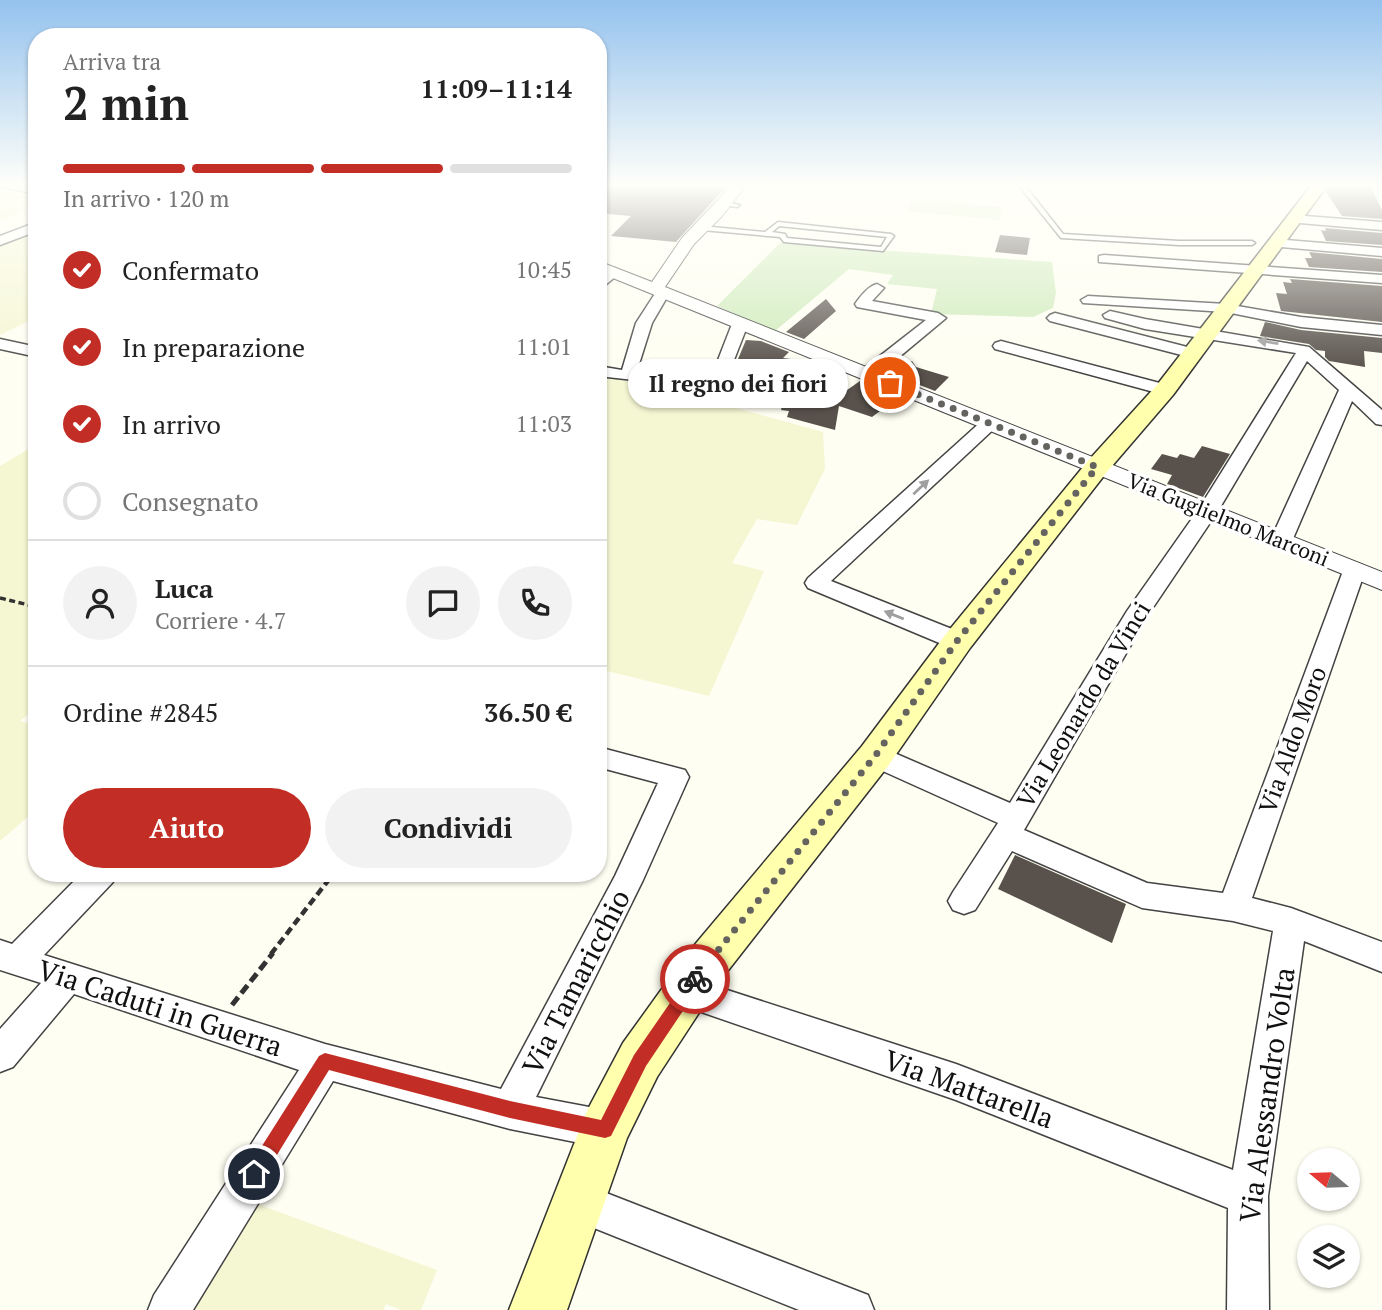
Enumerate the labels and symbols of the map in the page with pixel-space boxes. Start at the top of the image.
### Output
one-way arrow [1257,336,1279,347]
pin [860,353,920,413]
callout: Il regno dei fiori [628,358,848,408]
street label: Via Guglielmo Marconi [1123,466,1333,572]
one-way arrow [912,479,929,495]
street label: Via Leonardo da Vinci [1009,596,1157,813]
one-way arrow [884,610,905,621]
street label: Via Aldo Moro [1251,662,1333,817]
street label: Via Tamaricchio [513,883,638,1080]
courier [660,944,730,1014]
street label: Via Caduti in Guerra [33,951,287,1064]
street label: Via Alessandro Volta [1230,965,1303,1225]
street label: Via Mattarella [879,1041,1059,1136]
pin [224,1144,284,1204]
north arrow [1297,1148,1360,1211]

